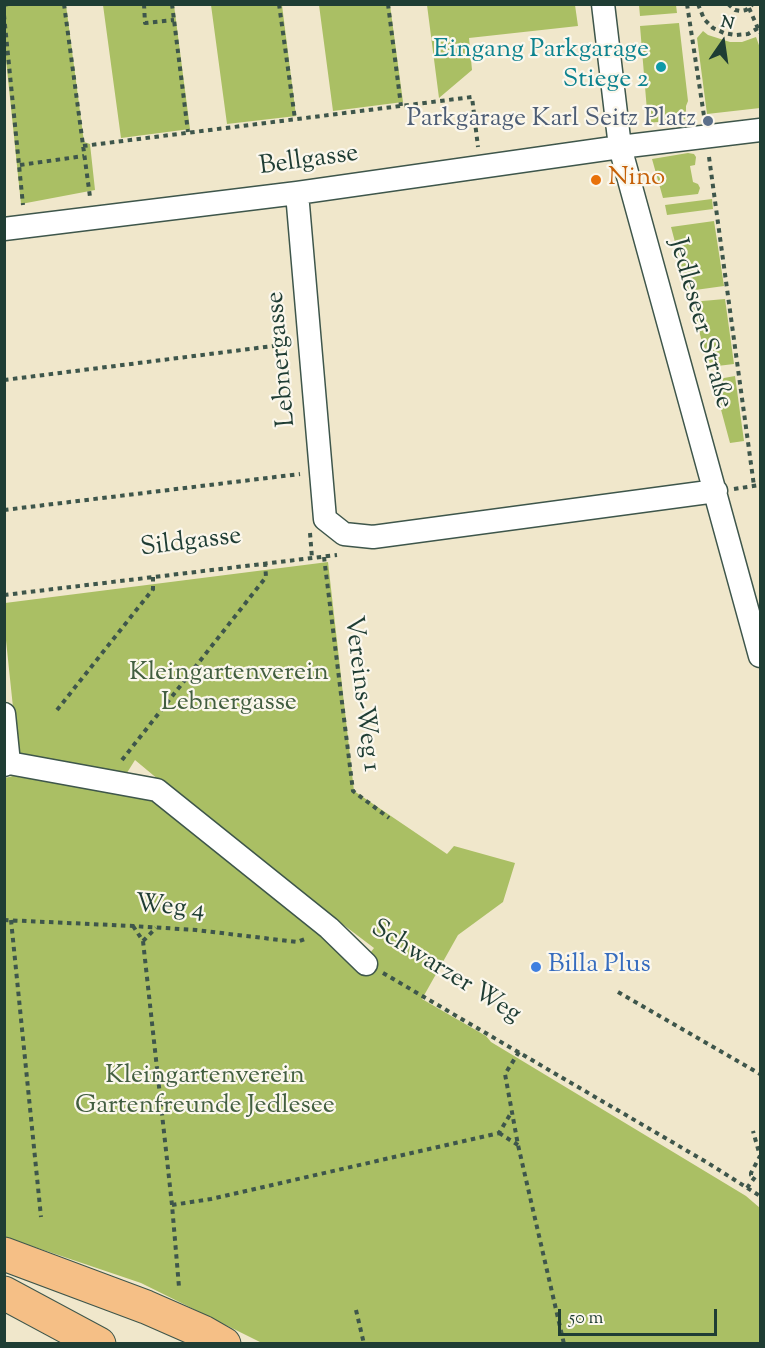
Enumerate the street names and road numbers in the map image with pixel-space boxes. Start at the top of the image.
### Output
street label: Bellgasse [257,140,361,184]
street label: Jedleseer Straße [660,236,738,412]
street label: Lebnergasse [262,290,304,428]
street label: Sildgasse [139,522,243,566]
street label: Vereins-Weg 1 [335,614,385,774]
street label: Weg 4 [134,890,206,928]
street label: Schwarzer Weg [364,914,526,1032]

